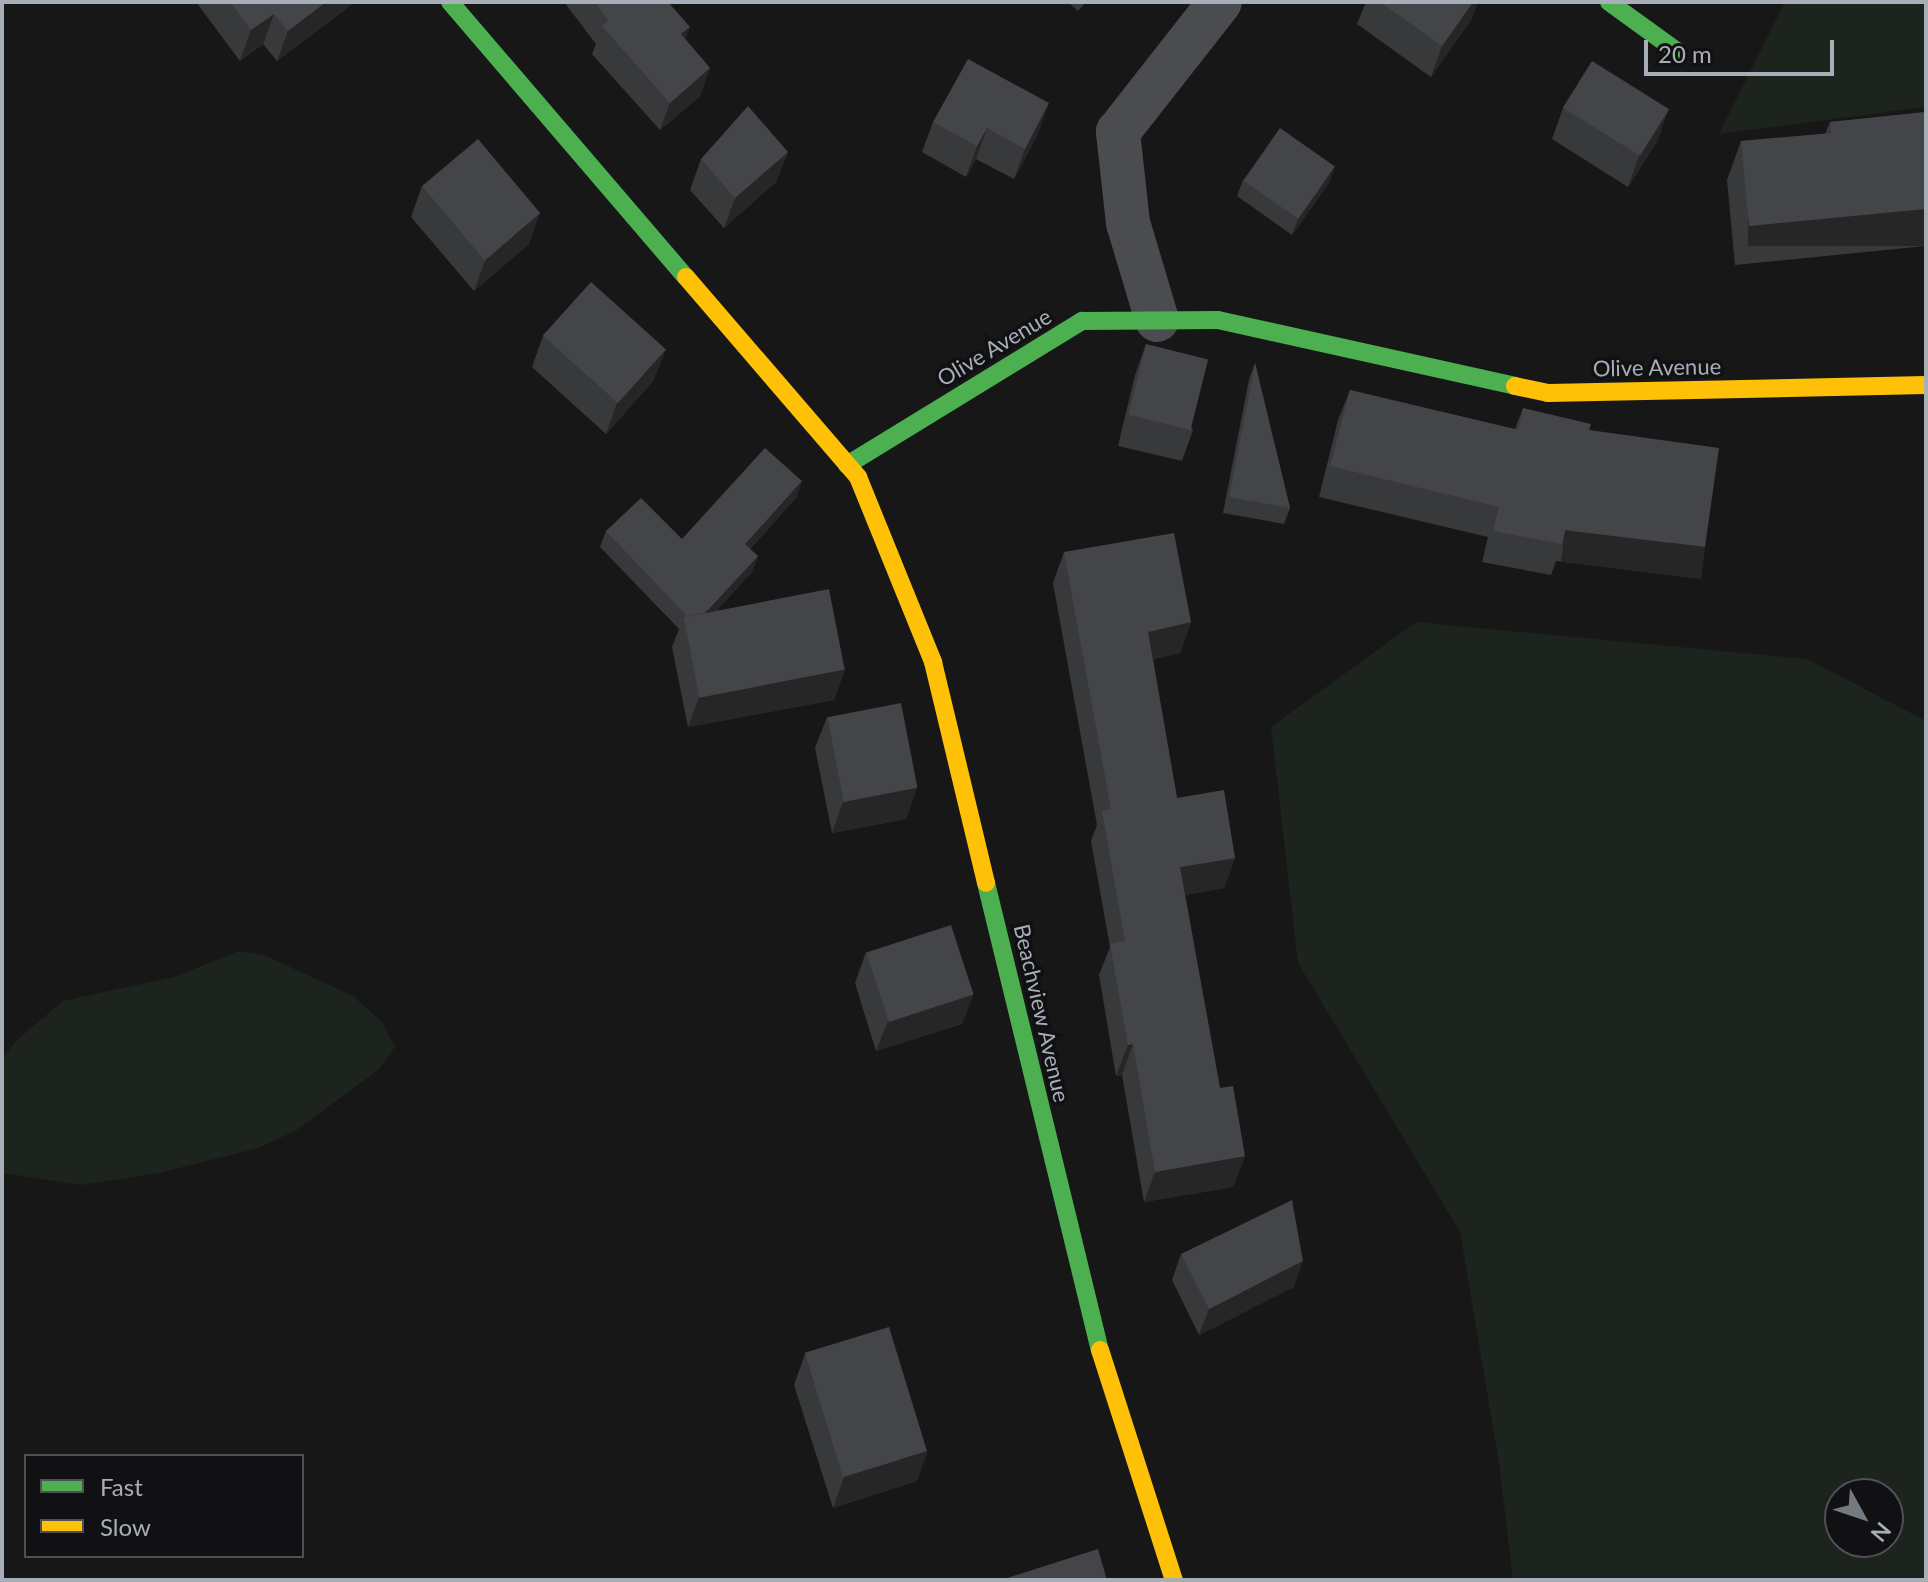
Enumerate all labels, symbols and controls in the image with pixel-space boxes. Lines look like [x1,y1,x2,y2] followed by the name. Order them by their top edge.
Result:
[1648,24,1838,74] scale bar
[1658,39,1712,68] text: 20 m
[932,302,1056,392] street label: Olive Avenue
[1592,353,1722,381] street label: Olive Avenue
[1009,921,1075,1105] street label: Beachview Avenue
[24,1454,304,1558] legend
[100,1472,143,1501] text: Fast
[1824,1478,1904,1558] north arrow
[100,1512,151,1541] text: Slow
[1865,1517,1897,1548] text: N

